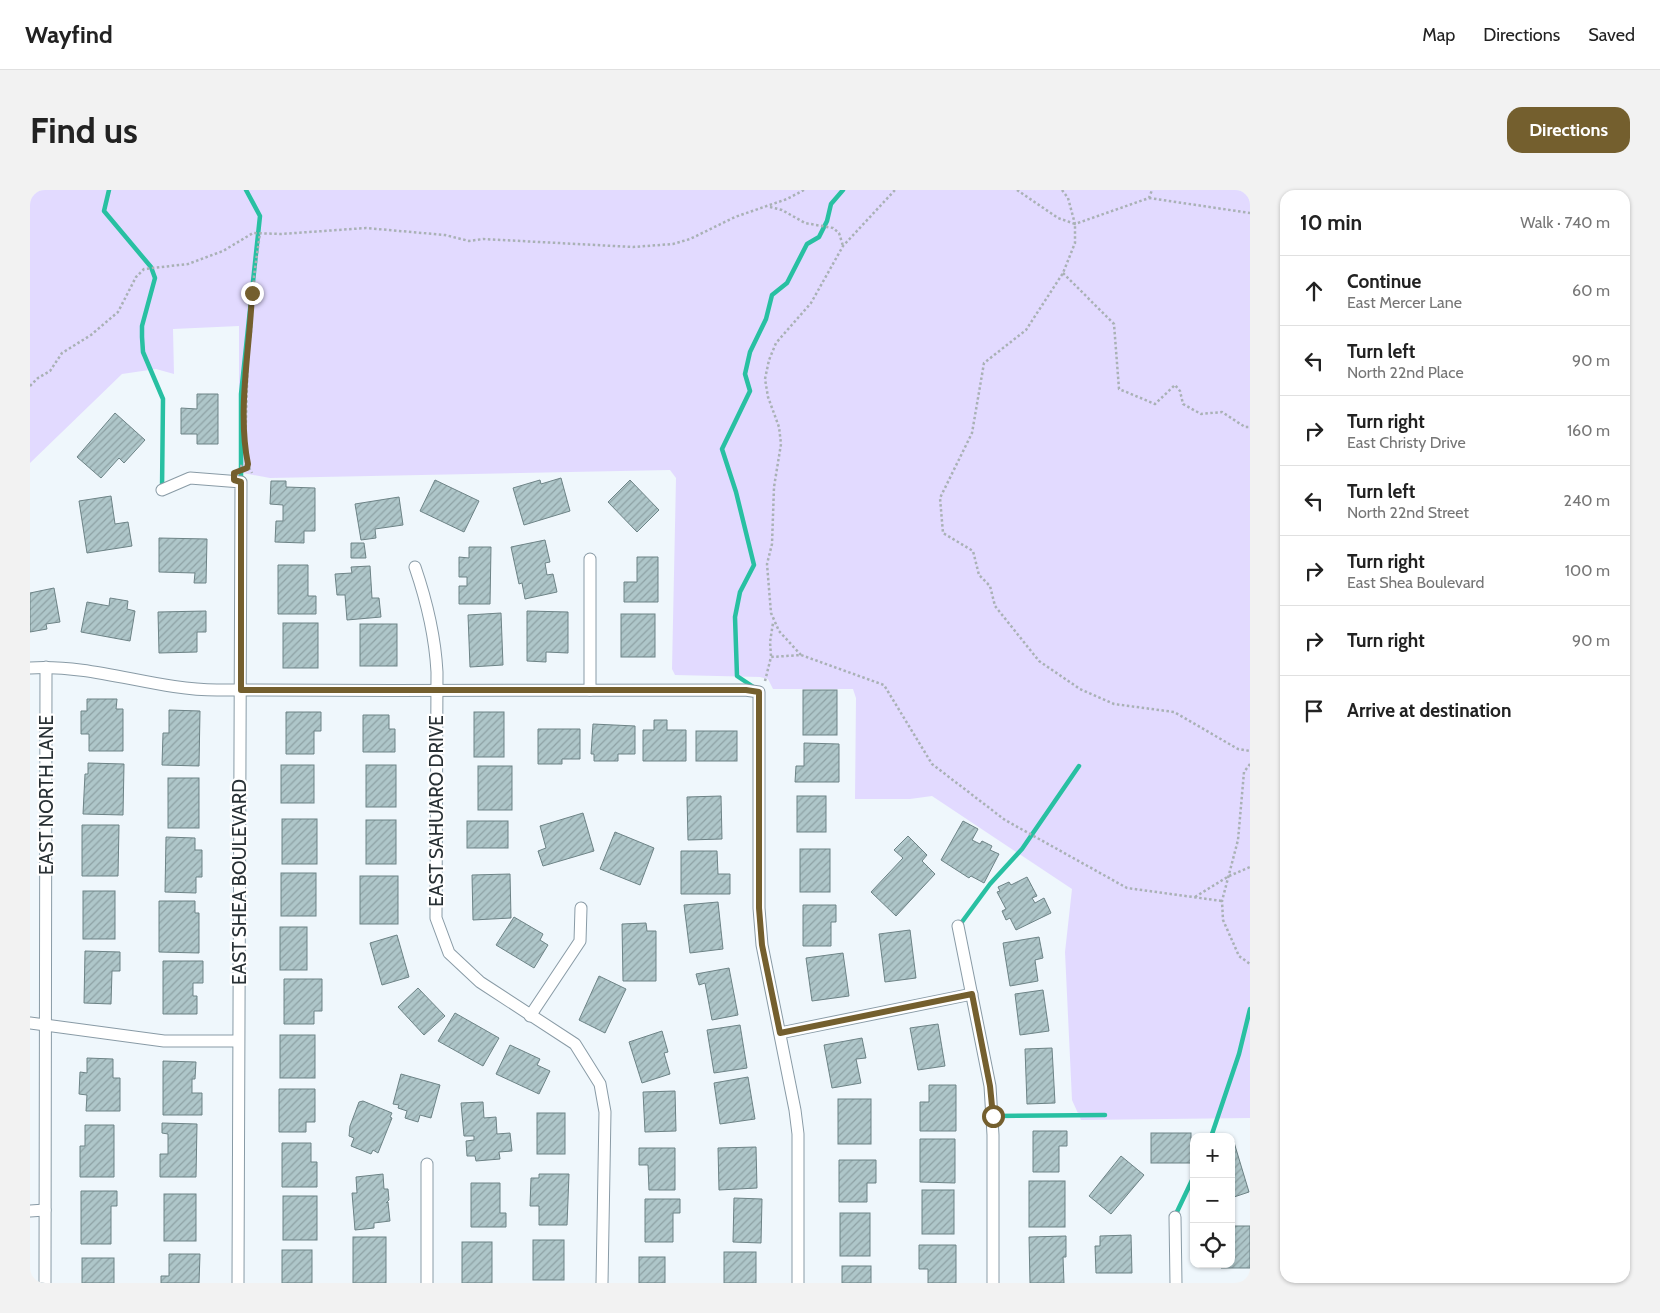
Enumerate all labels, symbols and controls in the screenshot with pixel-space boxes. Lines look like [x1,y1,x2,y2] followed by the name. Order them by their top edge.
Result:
[25,20,113,49] text: Wayfind
[1422,24,1455,46] text: Map
[1483,24,1560,46] text: Directions
[1588,24,1635,46] text: Saved
[1507,107,1630,153] button: Directions
[30,109,138,152] text: Find us
[1300,210,1362,235] text: 10 min
[1520,213,1610,232] text: Walk · 740 m
[1347,270,1421,293] text: Continue
[1300,277,1328,305] icon: ahead
[1572,281,1610,300] text: 60 m
[241,282,264,305] route end
[1347,293,1462,312] text: East Mercer Lane
[1347,340,1415,363] text: Turn left
[1300,347,1328,375] icon: left
[1572,351,1610,370] text: 90 m
[1347,363,1464,382] text: North 22nd Place
[1347,410,1425,433] text: Turn right
[1300,417,1328,445] icon: right
[1567,421,1610,440] text: 160 m
[1347,433,1466,452] text: East Christy Drive
[1347,480,1415,503] text: Turn left
[1300,487,1328,515] icon: left
[1564,491,1610,510] text: 240 m
[1347,503,1469,522] text: North 22nd Street
[1347,550,1425,573] text: Turn right
[1300,557,1328,585] icon: right
[1565,561,1610,580] text: 100 m
[1347,573,1484,592] text: East Shea Boulevard
[1300,627,1328,655] icon: right
[1347,629,1425,652] text: Turn right
[1572,631,1610,650] text: 90 m
[1300,697,1328,725] icon: arrive
[1347,699,1511,722] text: Arrive at destination
[35,715,58,875] street label: EAST NORTH LANE
[425,715,448,907] street label: EAST SAHUARO DRIVE
[228,779,251,985] street label: EAST SHEA BOULEVARD
[982,1105,1005,1128] route start
[1190,1133,1235,1268] map controls
[1190,1133,1235,1178] button: +
[1190,1178,1235,1223] button: −
[1190,1223,1235,1268] button: locate

